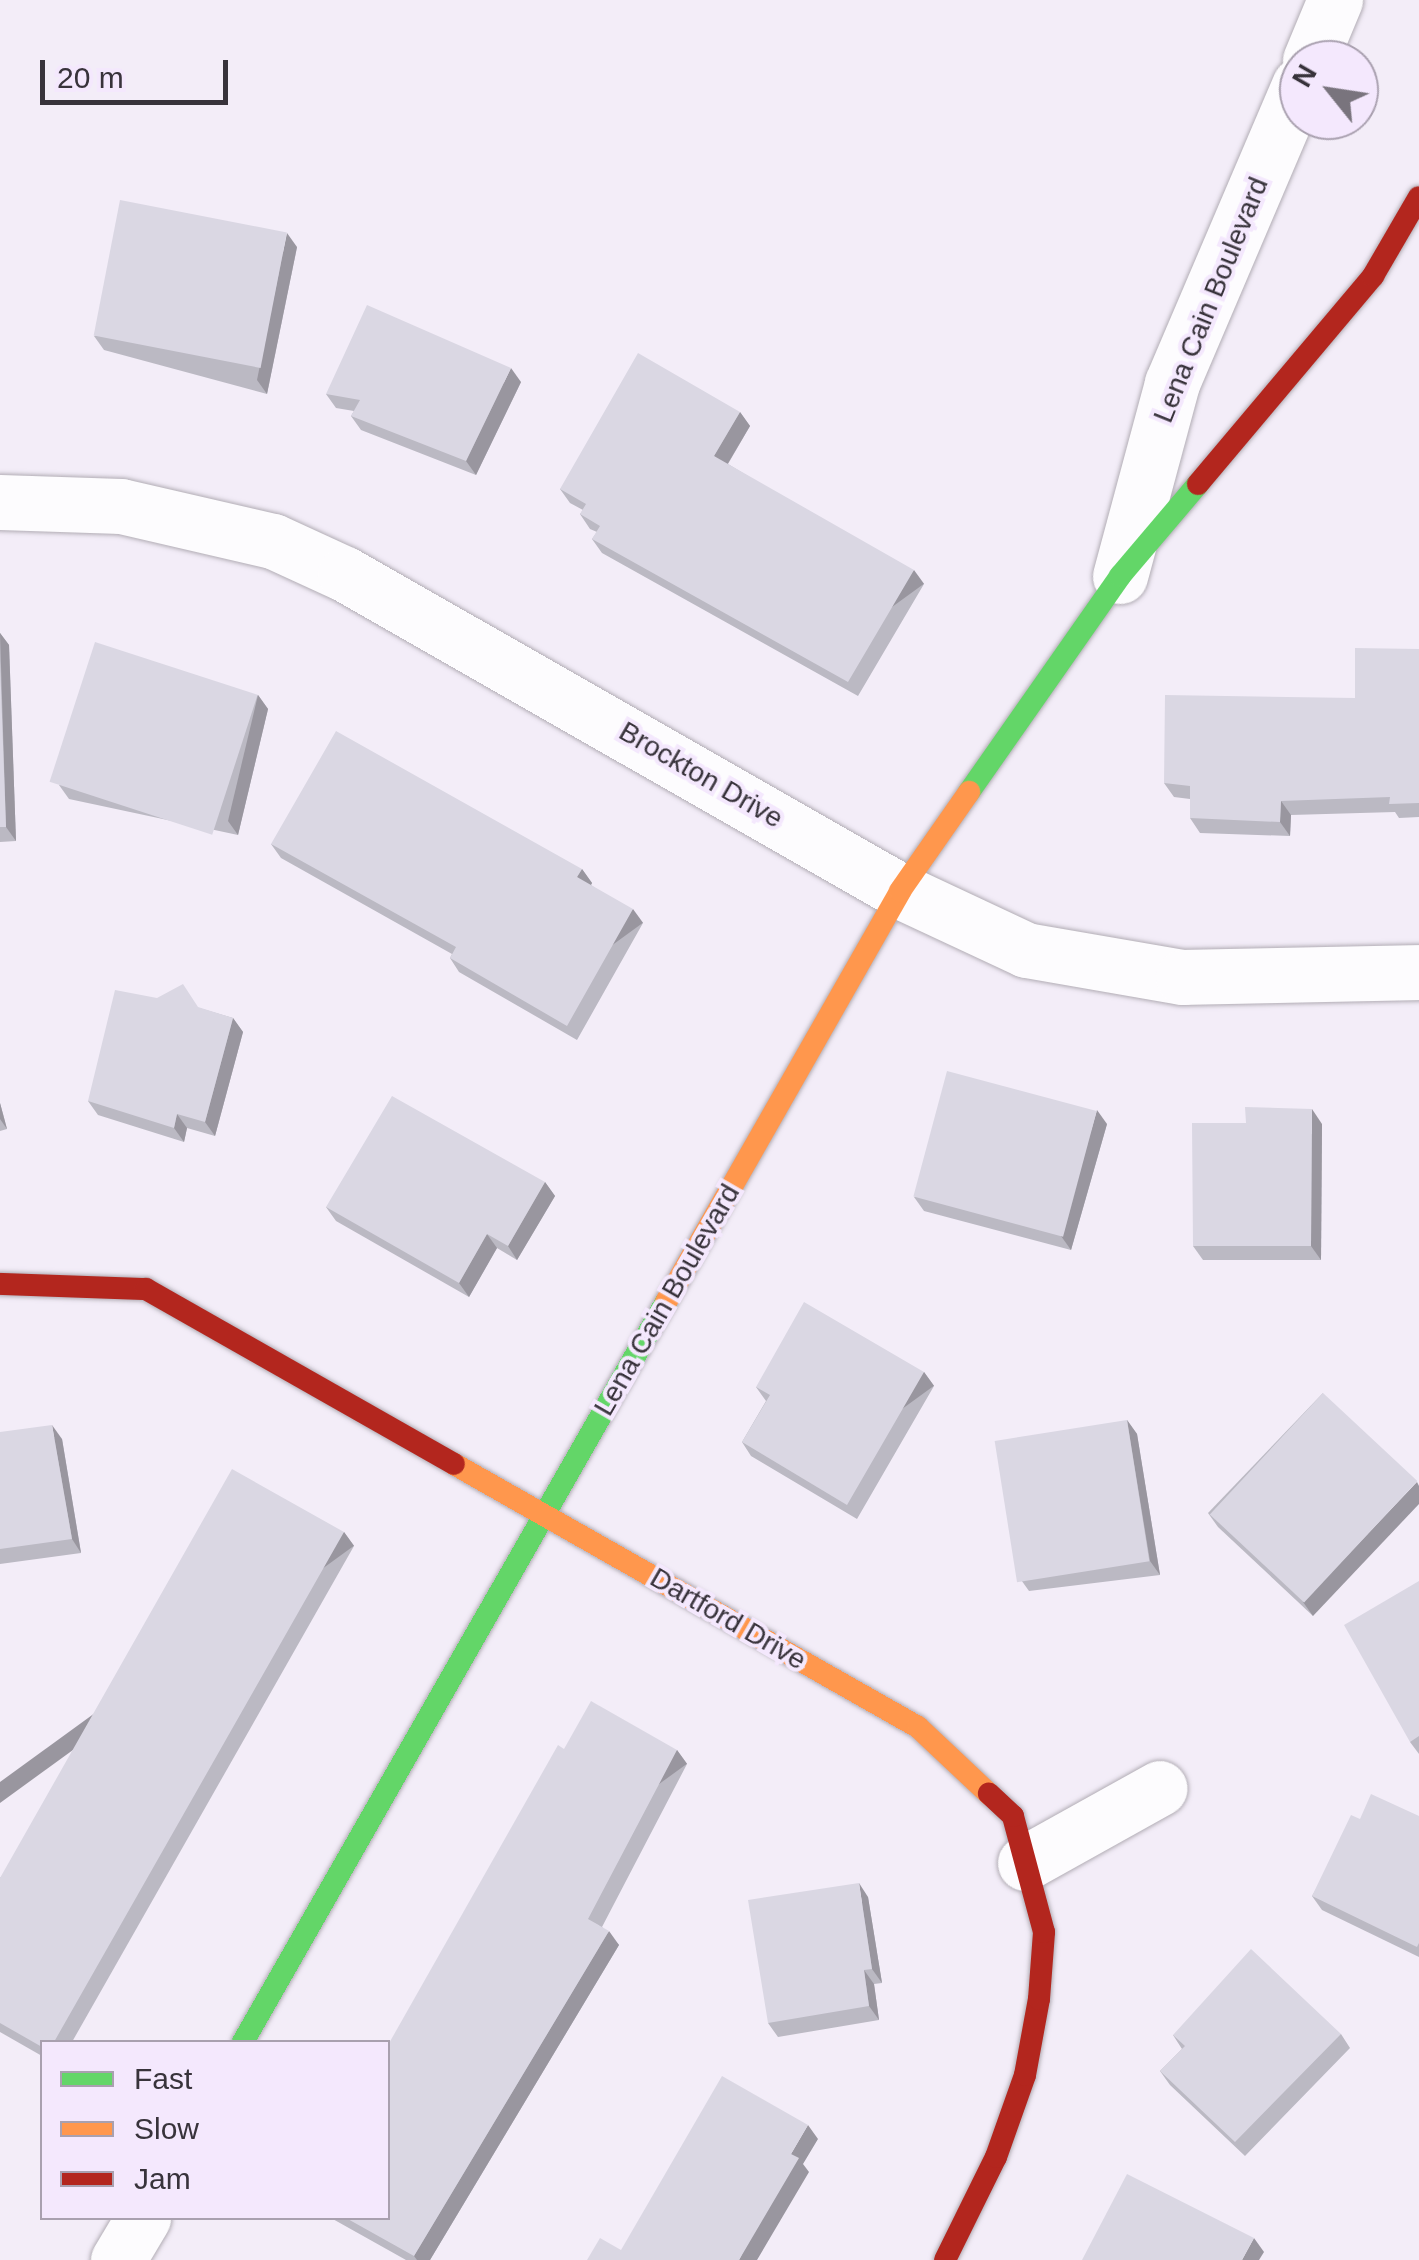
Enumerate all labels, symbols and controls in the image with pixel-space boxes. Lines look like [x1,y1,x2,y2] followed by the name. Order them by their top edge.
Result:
[45,40,232,102] scale bar
[1279,40,1379,140] north arrow
[1286,59,1323,92] text: N
[57,61,124,94] text: 20 m
[1146,172,1276,428] street label: Lena Cain Boulevard
[613,715,789,835] street label: Brockton Drive
[587,1178,747,1422] street label: Lena Cain Boulevard
[644,1561,812,1677] street label: Dartford Drive
[40,2040,390,2220] legend
[134,2062,192,2095] text: Fast
[134,2112,199,2145] text: Slow
[134,2162,191,2195] text: Jam

